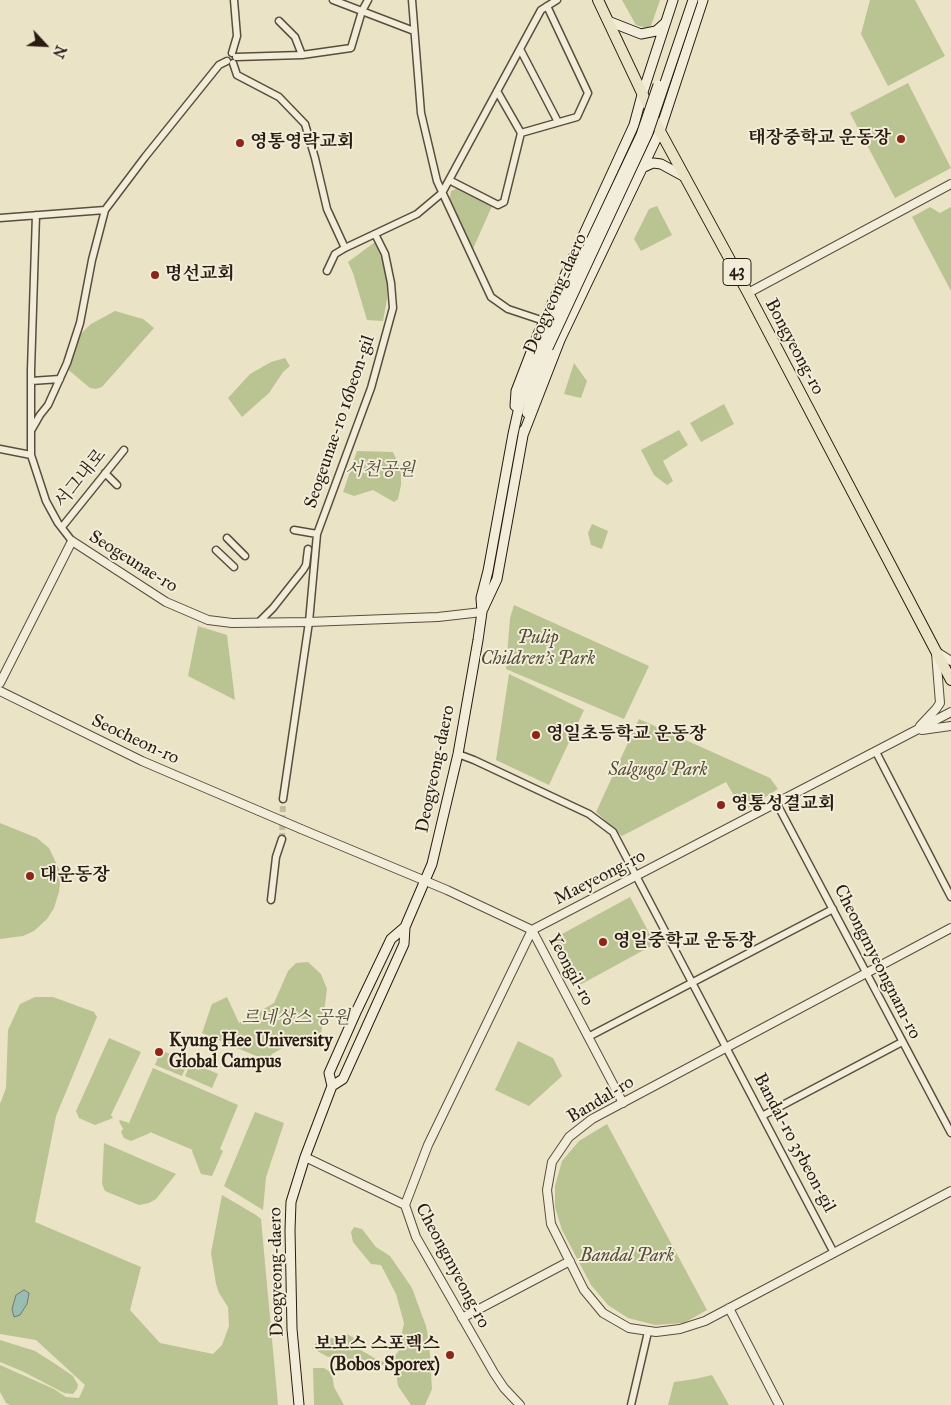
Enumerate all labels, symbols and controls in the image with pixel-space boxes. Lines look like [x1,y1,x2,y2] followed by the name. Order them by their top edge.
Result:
[20,20,70,70] north arrow
[49,43,69,61] text: N
[748,128,891,150] place label: 태장중학교 운동장
[250,132,354,154] place label: 영통영락교회
[895,133,907,145] marker: 태장중학교 운동장
[234,137,246,149] marker: 영통영락교회
[520,230,592,358] street label: Deogyeong-daero
[723,258,751,286] road number: 43
[165,264,235,286] place label: 명선교회
[149,269,161,281] marker: 명선교회
[760,295,828,399] street label: Bongyeong-ro
[300,333,380,511] street label: Seogeunae-ro 16beon-gil
[51,445,111,513] street label: 서그내로
[345,460,415,482] park label: 서천공원
[85,526,181,598] street label: Seogeunae-ro
[481,628,595,670] park label: Pulip Children's Park
[412,703,460,835] street label: Deogyeong-daero
[88,710,182,770] street label: Seocheon-ro
[546,724,706,746] place label: 영일초등학교 운동장
[530,729,542,741] marker: 영일초등학교 운동장
[608,760,708,782] park label: Salgugol Park
[731,794,835,816] place label: 영통성결교회
[715,799,727,811] marker: 영통성결교회
[551,846,649,910] street label: Maeyeong-ro
[40,865,110,887] place label: 대운동장
[24,870,36,882] marker: 대운동장
[829,881,925,1043] street label: Cheongmyeongnam-ro
[542,930,598,1010] street label: Yeongil-ro
[613,931,756,953] place label: 영일중학교 운동장
[597,936,609,948] marker: 영일중학교 운동장
[242,1008,350,1030] park label: 르네상스 공원
[169,1031,333,1074] place label: Kyung Hee University Global Campus
[153,1046,165,1058] marker: Kyung Hee University Global Campus
[748,1070,840,1216] street label: Bandal-ro 35beon-gil
[564,1072,638,1128] street label: Bandal-ro
[410,1200,494,1332] street label: Cheongmyeong-ro
[265,1207,289,1337] street label: Deogyeong-daero
[580,1246,674,1268] park label: Bandal Park
[314,1334,440,1376] place label: 보보스 스포렉스 (Bobos Sporex)
[444,1349,456,1361] marker: 보보스 스포렉스 (Bobos Sporex)

